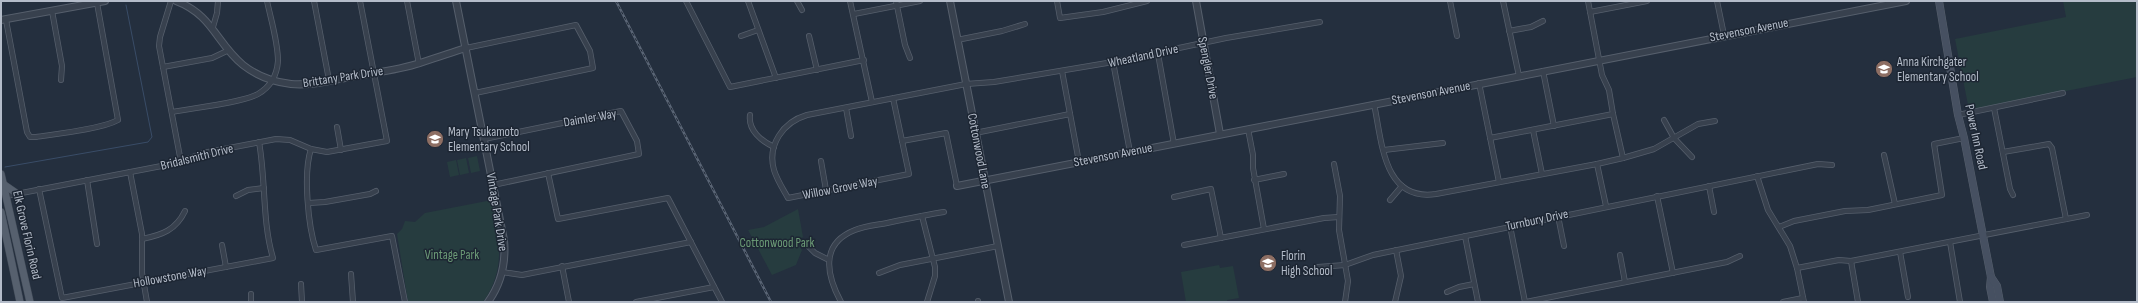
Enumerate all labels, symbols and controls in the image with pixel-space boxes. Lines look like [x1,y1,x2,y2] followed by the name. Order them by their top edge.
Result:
[1708,15,1790,45] street label: Stevenson Avenue
[1194,36,1222,100] street label: Spengler Drive
[1106,41,1180,71] street label: Wheatland Drive
[1896,54,1979,85] place label: Anna Kirchgater Elementary School
[1874,59,1894,79] school or university icon: Anna Kirchgater Elementary School
[302,63,384,91] street label: Brittany Park Drive
[1390,78,1472,108] street label: Stevenson Avenue
[1961,103,1991,171] street label: Power Inn Road
[562,105,618,131] street label: Daimler Way
[964,112,994,190] street label: Cottonwood Lane
[448,124,530,155] place label: Mary Tsukamoto Elementary School
[425,129,445,149] school or university icon: Mary Tsukamoto Elementary School
[159,140,235,174] street label: Bridalsmith Drive
[1072,140,1154,170] street label: Stevenson Avenue
[483,172,511,252] street label: Vintage Park Drive
[801,173,879,203] street label: Willow Grove Way
[9,189,45,281] street label: Elk Grove Florin Road
[1504,206,1570,234] street label: Turnbury Drive
[740,235,814,251] park label: Cottonwood Park
[425,247,479,263] park label: Vintage Park
[1281,248,1332,279] place label: Florin High School
[1258,253,1278,273] school or university icon: Florin High School
[132,263,208,291] street label: Hollowstone Way

